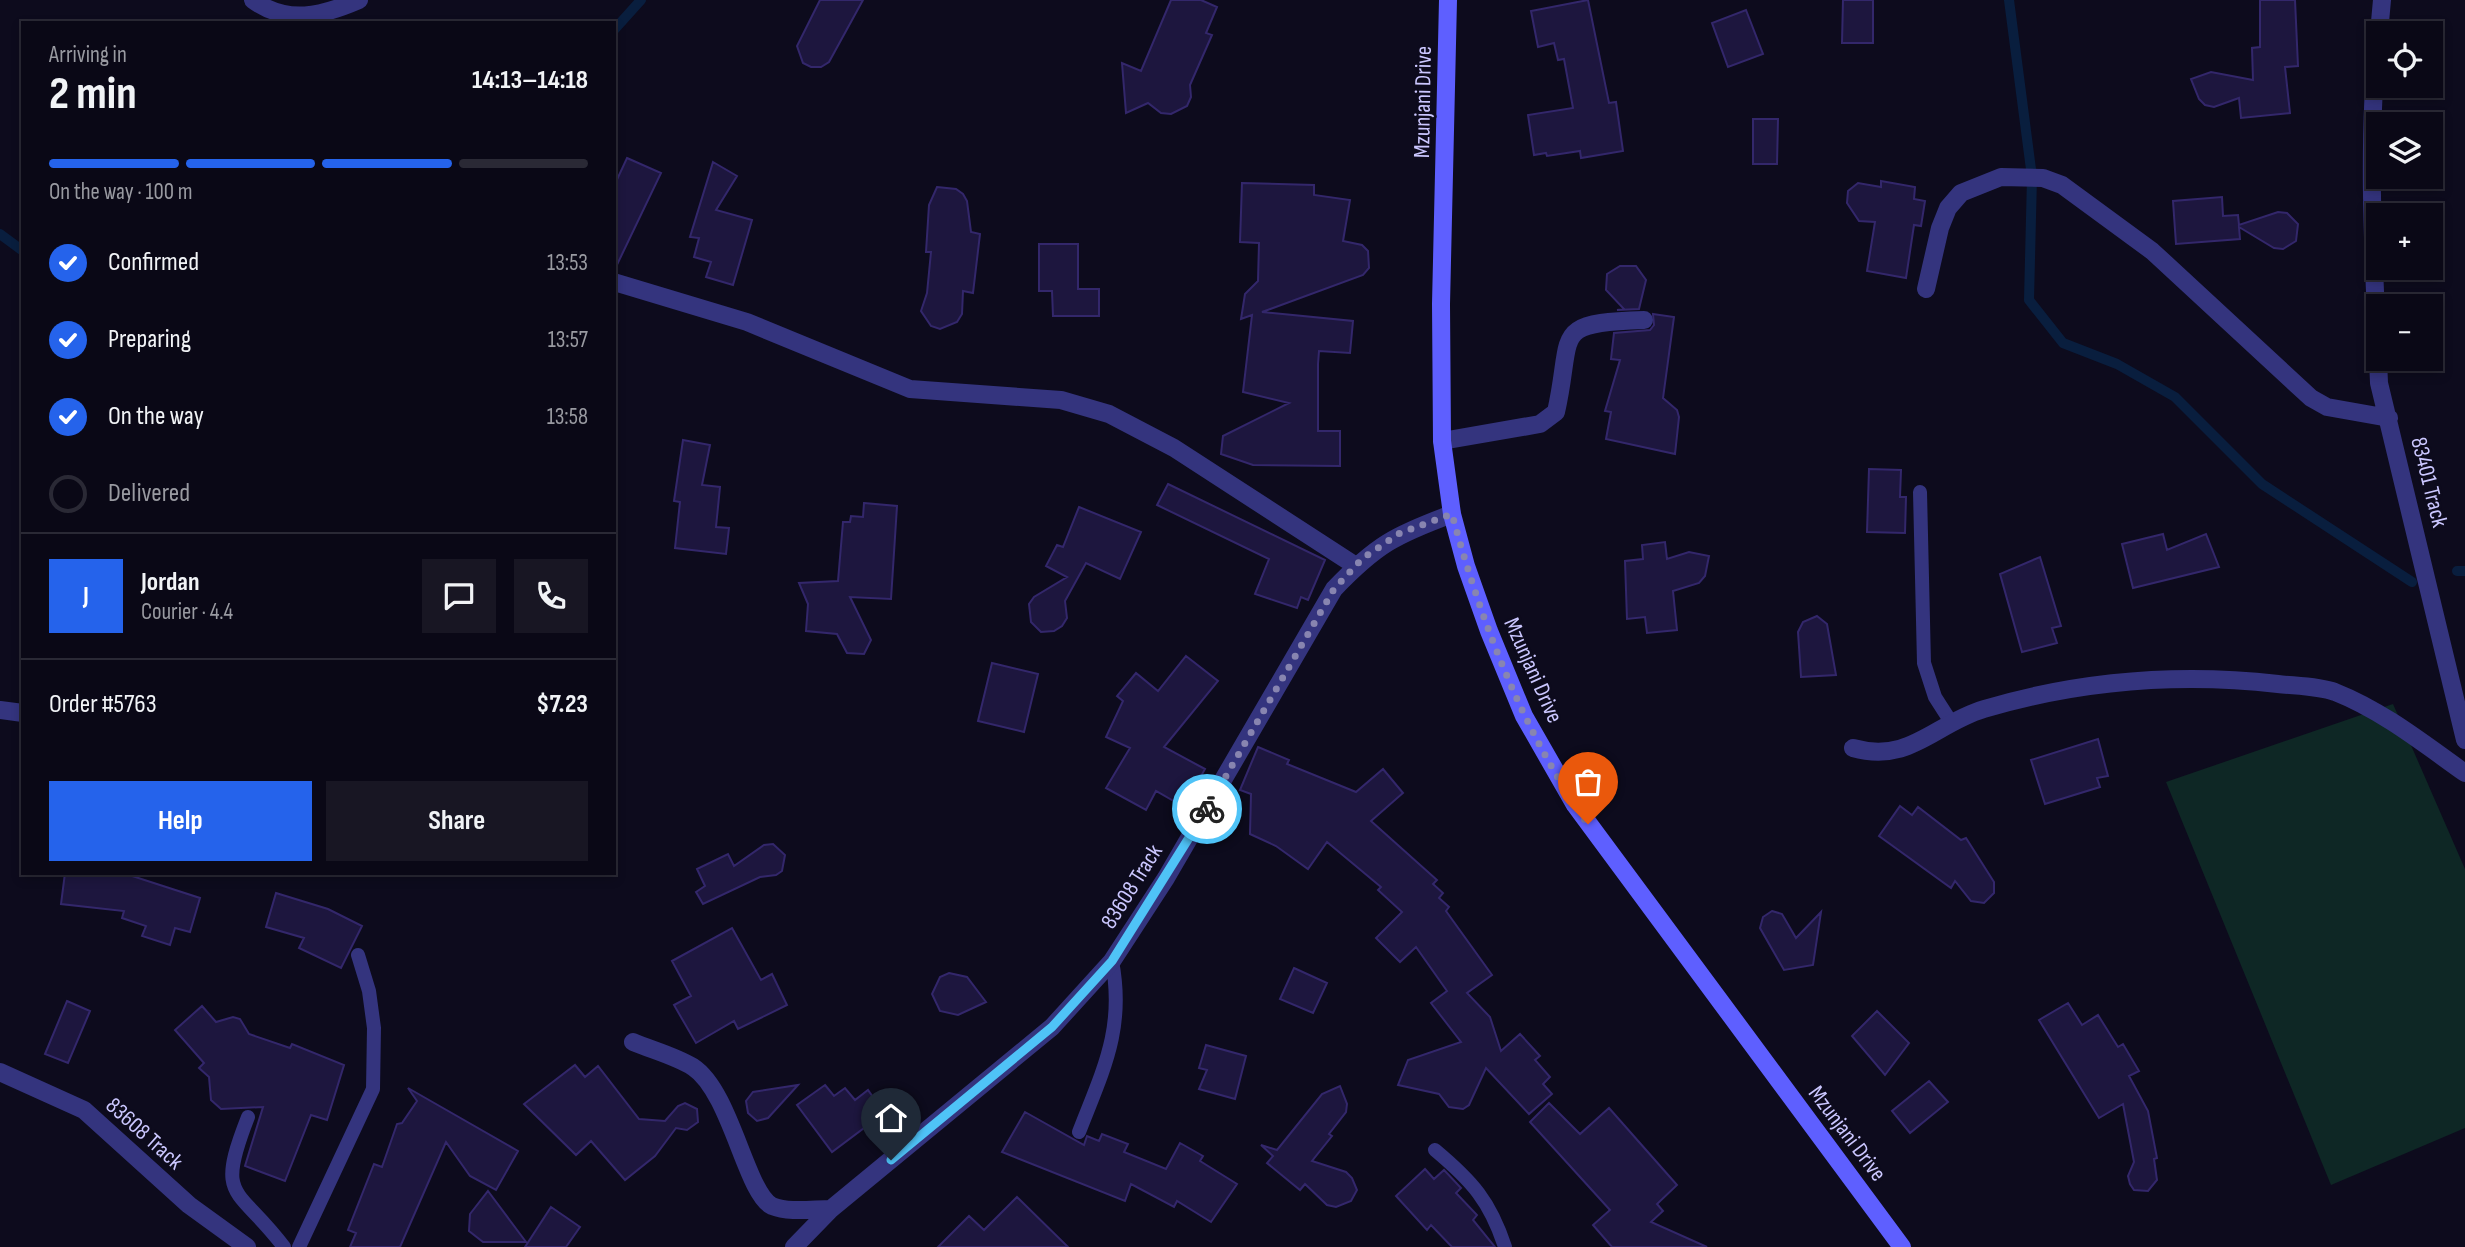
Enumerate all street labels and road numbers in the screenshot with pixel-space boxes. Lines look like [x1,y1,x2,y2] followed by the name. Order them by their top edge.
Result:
[1408,46,1438,158] street label: Mzunjani Drive
[2404,434,2454,530] street label: 83401 Track
[1497,613,1569,727] street label: Mzunjani Drive
[1095,839,1169,934] street label: 83608 Track
[1802,1080,1892,1187] street label: Mzunjani Drive
[100,1092,189,1176] street label: 83608 Track

